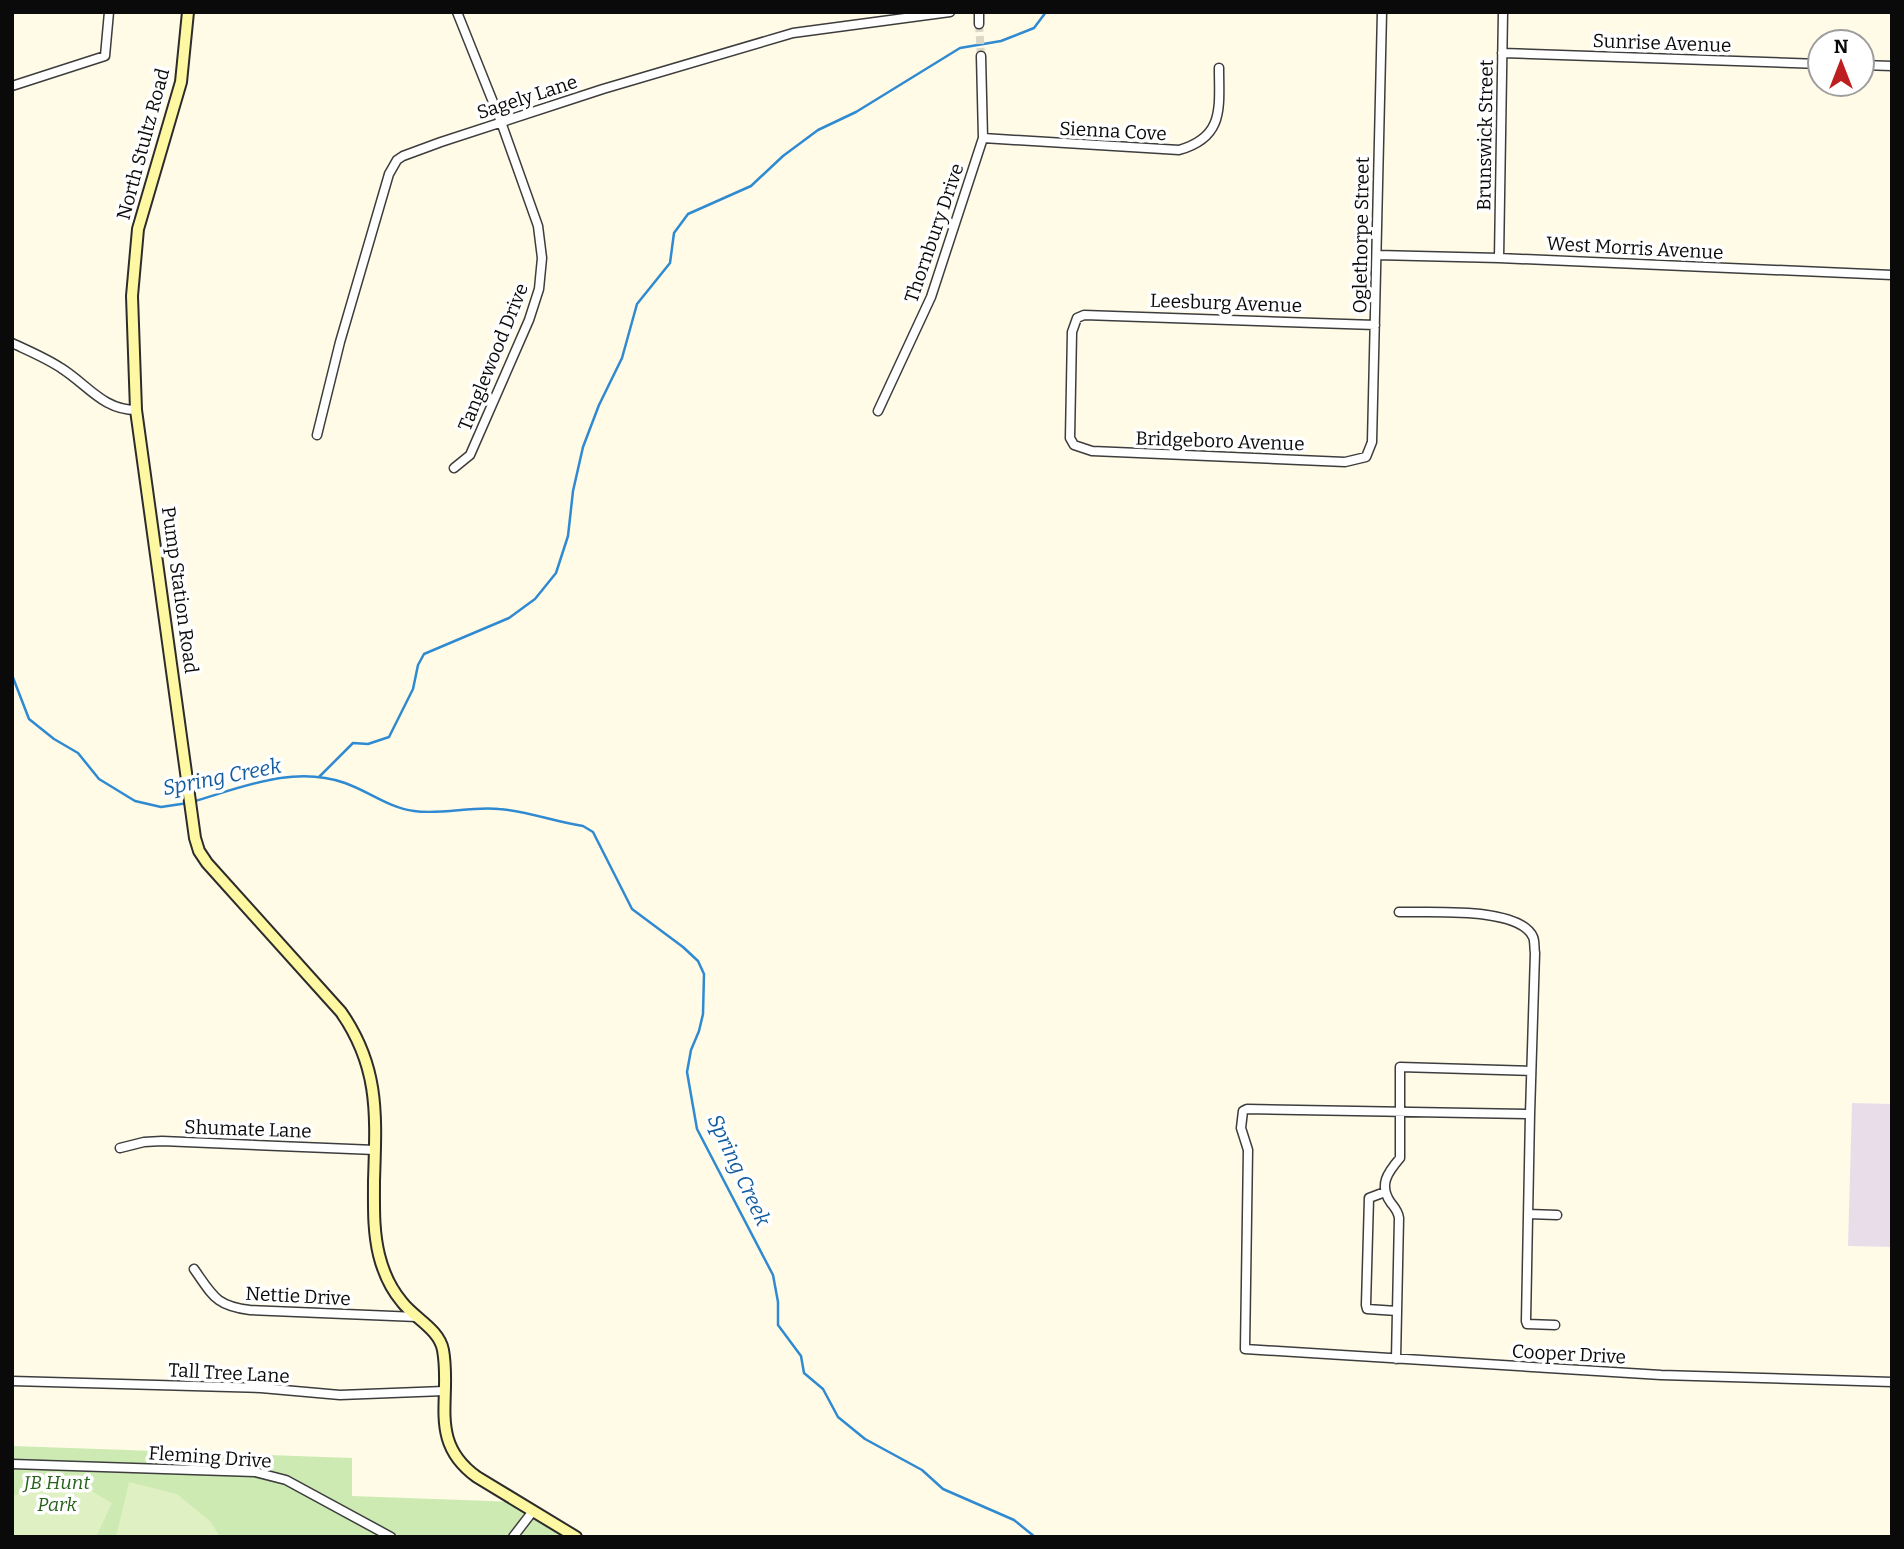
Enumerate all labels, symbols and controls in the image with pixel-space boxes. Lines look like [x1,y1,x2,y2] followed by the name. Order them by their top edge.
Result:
[1806,28,1876,98] north arrow
[1592,29,1732,57] street label: Sunrise Avenue
[1834,35,1849,58] text: N
[1472,59,1498,211] street label: Brunswick Street
[112,66,174,222] street label: North Stultz Road
[474,70,580,124] street label: Sagely Lane
[1059,117,1167,145] street label: Sienna Cove
[1348,156,1374,314] street label: Oglethorpe Street
[899,160,969,306] street label: Thornbury Drive
[1546,232,1724,264] street label: West Morris Avenue
[453,280,533,434] street label: Tanglewood Drive
[1150,289,1302,317] street label: Leesburg Avenue
[1135,427,1305,455] street label: Bridgeboro Avenue
[157,505,203,675] street label: Pump Station Road
[160,753,284,801] water label: Spring Creek
[702,1110,776,1231] water label: Spring Creek
[184,1115,312,1143] street label: Shumate Lane
[245,1282,351,1310] street label: Nettie Drive
[1511,1340,1627,1368] street label: Cooper Drive
[168,1358,290,1388] street label: Tall Tree Lane
[148,1441,272,1473] street label: Fleming Drive
[22,1471,90,1516] park label: JB Hunt Park

